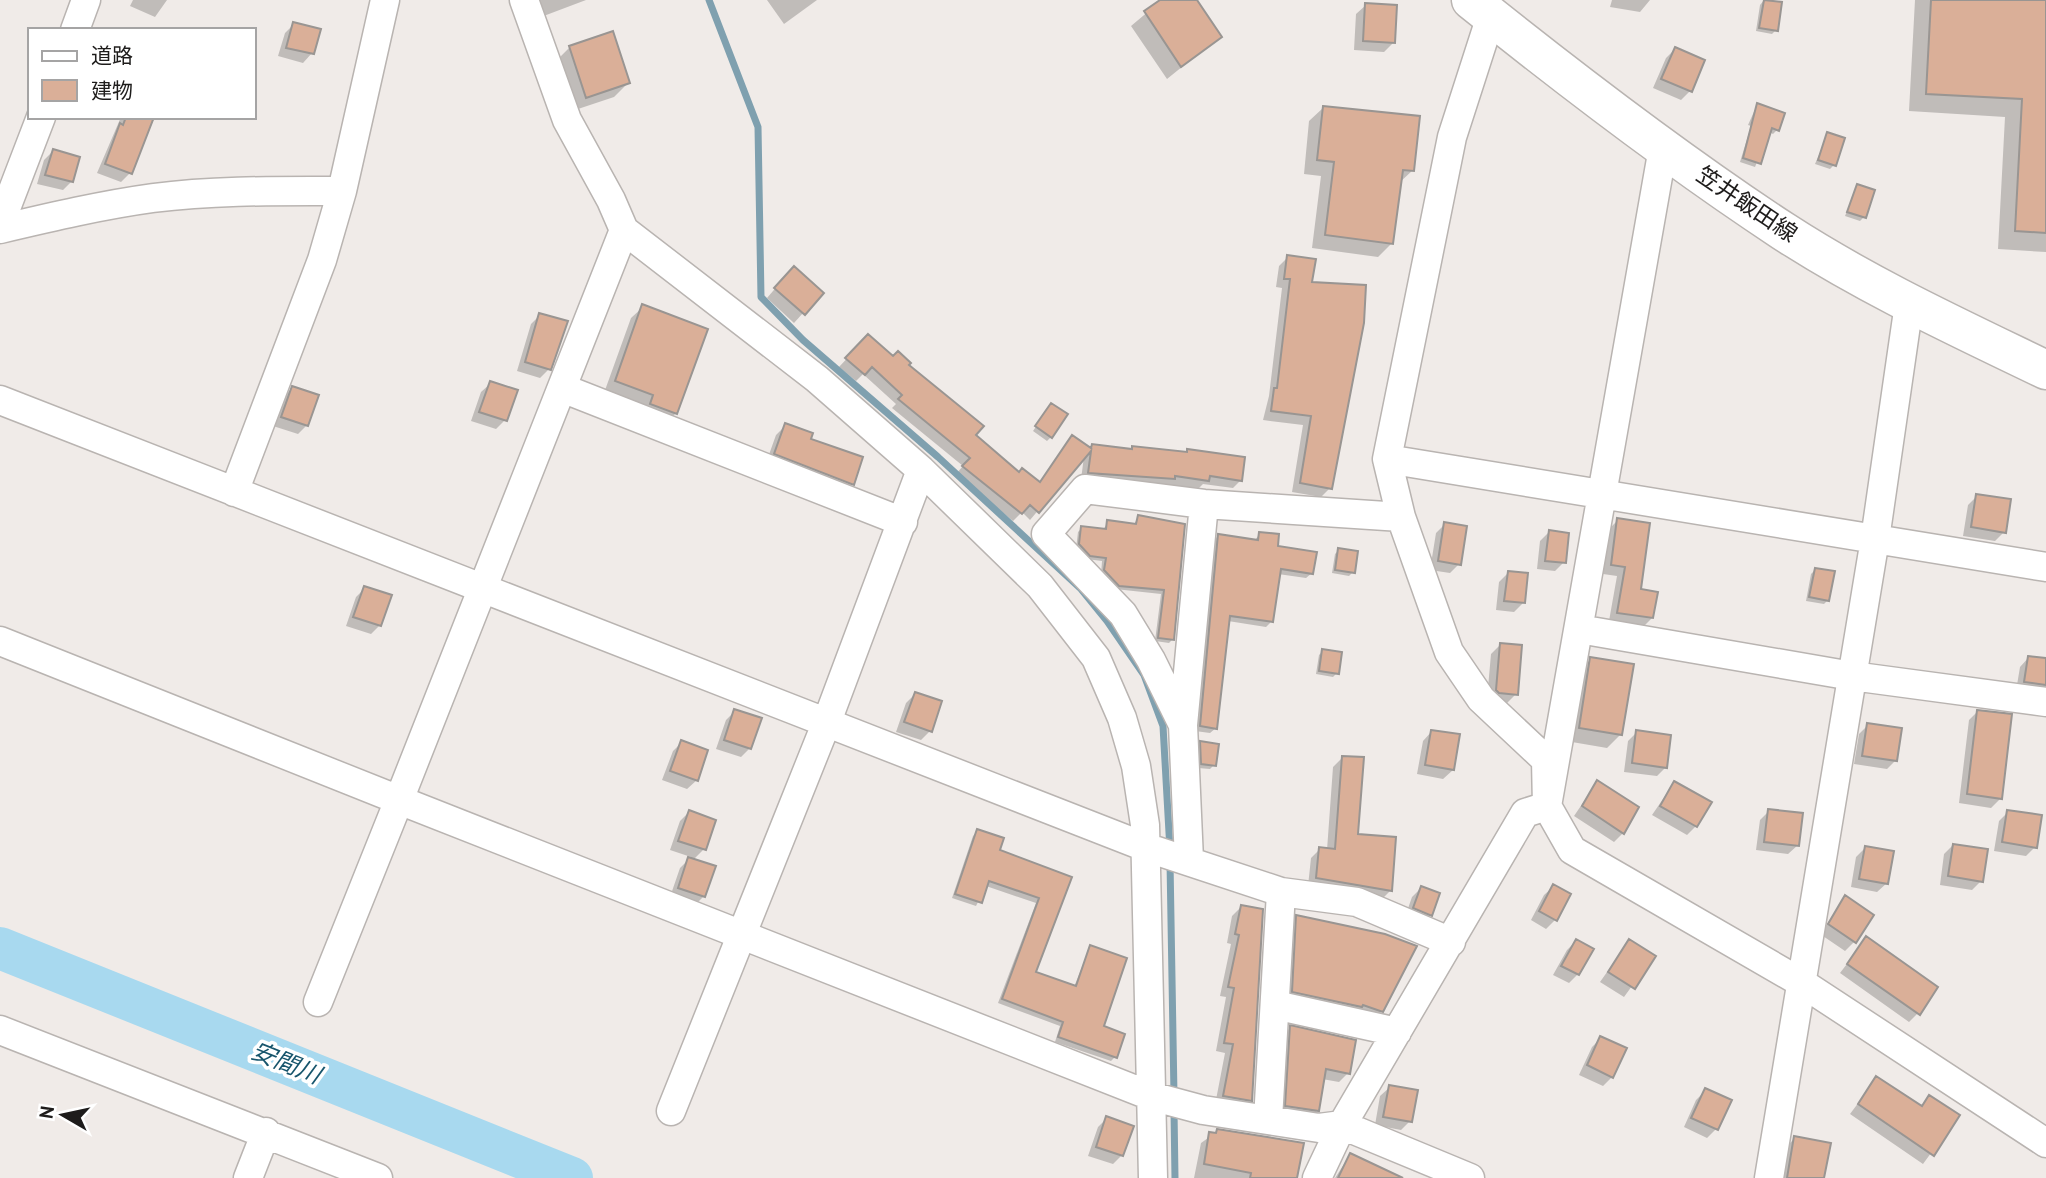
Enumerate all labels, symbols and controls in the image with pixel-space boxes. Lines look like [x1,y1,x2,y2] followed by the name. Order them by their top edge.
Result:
[28,28,256,119] legend
[91,42,133,69] text: 道路
[91,77,133,104] text: 建物
[1692,159,1803,248] street label: 笠井飯田線
[247,1035,328,1092] water label: 安間川
[28,1080,98,1150] north arrow
[33,1104,59,1120] text: N

